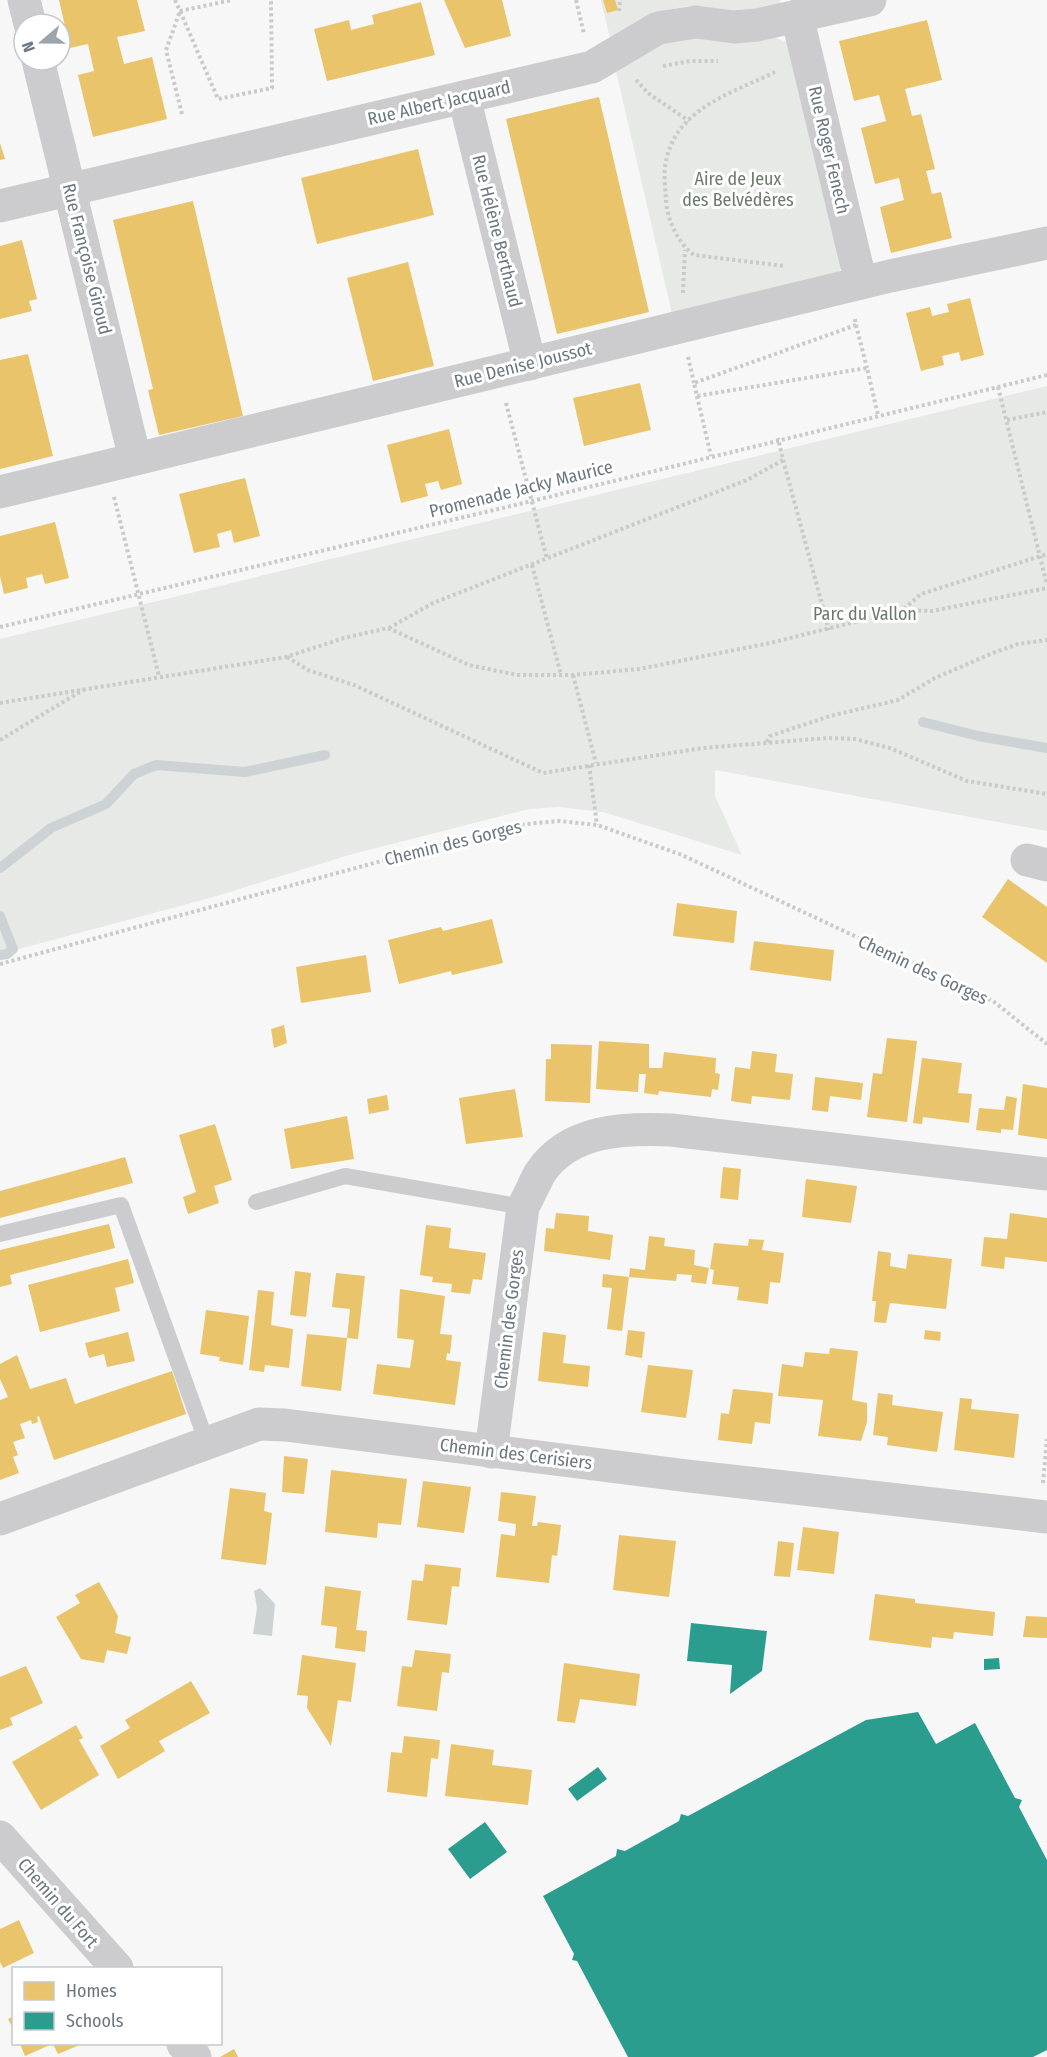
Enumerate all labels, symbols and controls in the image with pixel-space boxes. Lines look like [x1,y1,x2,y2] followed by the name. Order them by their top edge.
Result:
[12,12,72,72] north arrow
[18,39,39,55] text: N
[365,76,513,130] street label: Rue Albert Jacquard
[804,84,854,216] street label: Rue Roger Fenech
[467,152,527,310] street label: Rue Hélène Berthaud
[682,168,794,211] park label: Aire de Jeux des Belvédères
[58,181,116,337] street label: Rue Françoise Giroud
[452,337,594,393] street label: Rue Denise Joussot
[427,456,615,522] street label: Promenade Jacky Maurice
[813,603,917,625] park label: Parc du Vallon
[382,815,524,871] street label: Chemin des Gorges
[855,930,992,1010] street label: Chemin des Gorges
[490,1248,529,1390] street label: Chemin des Gorges
[439,1434,594,1474] street label: Chemin des Cerisiers
[13,1854,103,1952] street label: Chemin du Fort
[12,1967,222,2045] legend
[66,1980,117,2002] text: Homes
[66,2010,124,2032] text: Schools

